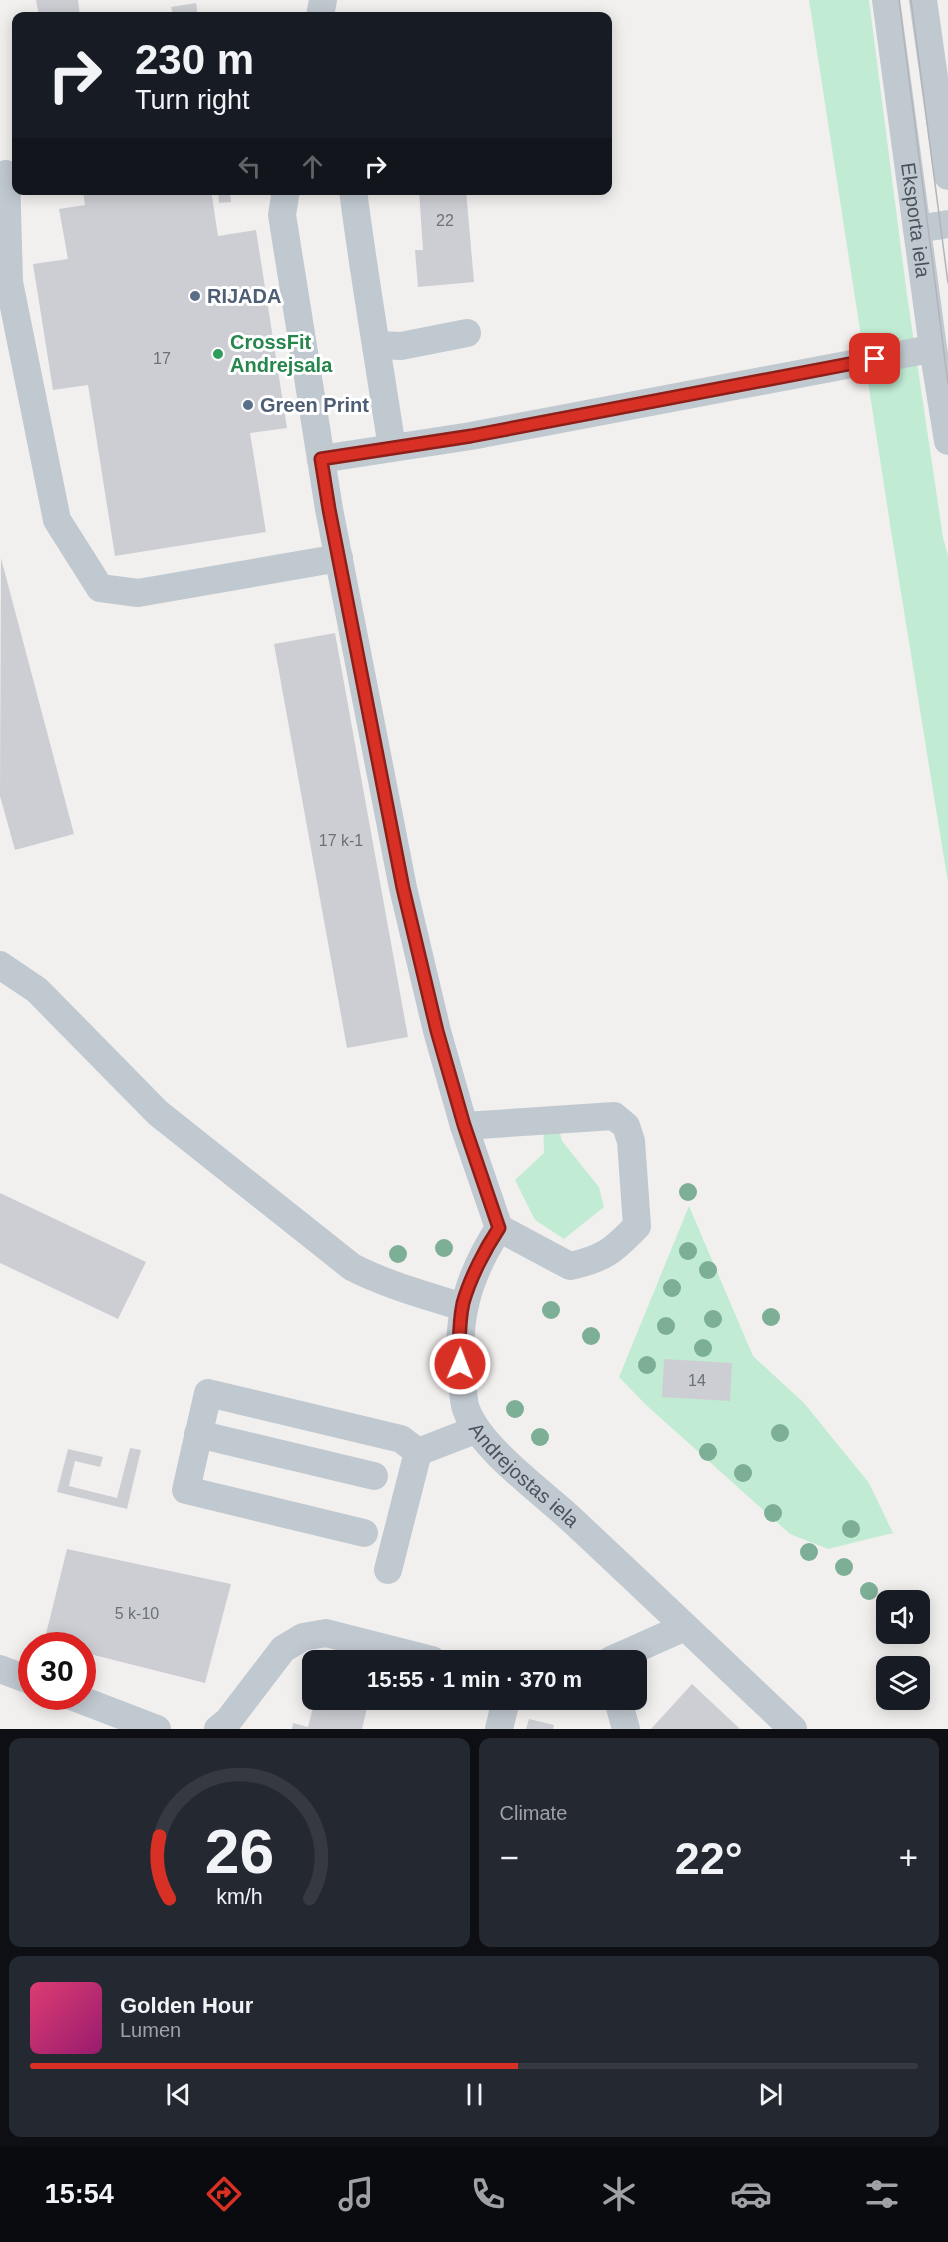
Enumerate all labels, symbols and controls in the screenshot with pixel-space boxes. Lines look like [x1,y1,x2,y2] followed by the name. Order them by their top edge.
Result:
[36,36,114,114] icon: right
[135,36,254,83] text: 230 m
[135,85,250,115] text: Turn right
[233,150,266,183] icon: left
[296,150,329,183] icon: ahead
[359,150,392,183] icon: right
[897,161,934,280] street label: Eksporta iela
[436,212,454,229] house number: 22
[207,285,281,307] place label: RIJADA
[188,289,202,303] marker: RIJADA
[230,331,333,376] place label: CrossFit Andrejsala
[849,333,900,384] pin
[858,342,891,375] icon: arrive
[211,347,225,361] marker: CrossFit Andrejsala
[153,350,171,367] house number: 17
[260,394,369,416] place label: Green Print
[241,398,255,412] marker: Green Print
[319,832,363,849] house number: 17 k-1
[428,1332,492,1396] position arrow
[688,1372,706,1389] house number: 14
[465,1418,584,1532] street label: Andrejostas iela
[876,1590,930,1710] map controls
[876,1590,930,1644] button: sound
[115,1605,159,1622] house number: 5 k-10
[18,1632,96,1710] speed limit sign: 30
[876,1656,930,1710] button: layers
[367,1667,582,1692] text: 15:55 · 1 min · 370 m
[500,1802,567,1824] text: Climate
[205,1817,274,1886] text: 26
[675,1833,743,1884] text: 22°
[500,1839,519,1876] text: −
[899,1839,918,1876] text: +
[216,1886,262,1910] text: km/h
[120,1993,253,2018] text: Golden Hour
[120,2019,181,2041] text: Lumen
[162,2078,195,2111] icon: previous
[458,2078,491,2111] icon: pause
[754,2078,787,2111] icon: next
[203,2173,245,2215] icon: directions
[335,2173,377,2215] icon: music
[467,2173,509,2215] icon: phone
[598,2173,640,2215] icon: climate
[730,2173,772,2215] icon: car
[861,2173,903,2215] icon: filters
[45,2179,114,2209] text: 15:54

